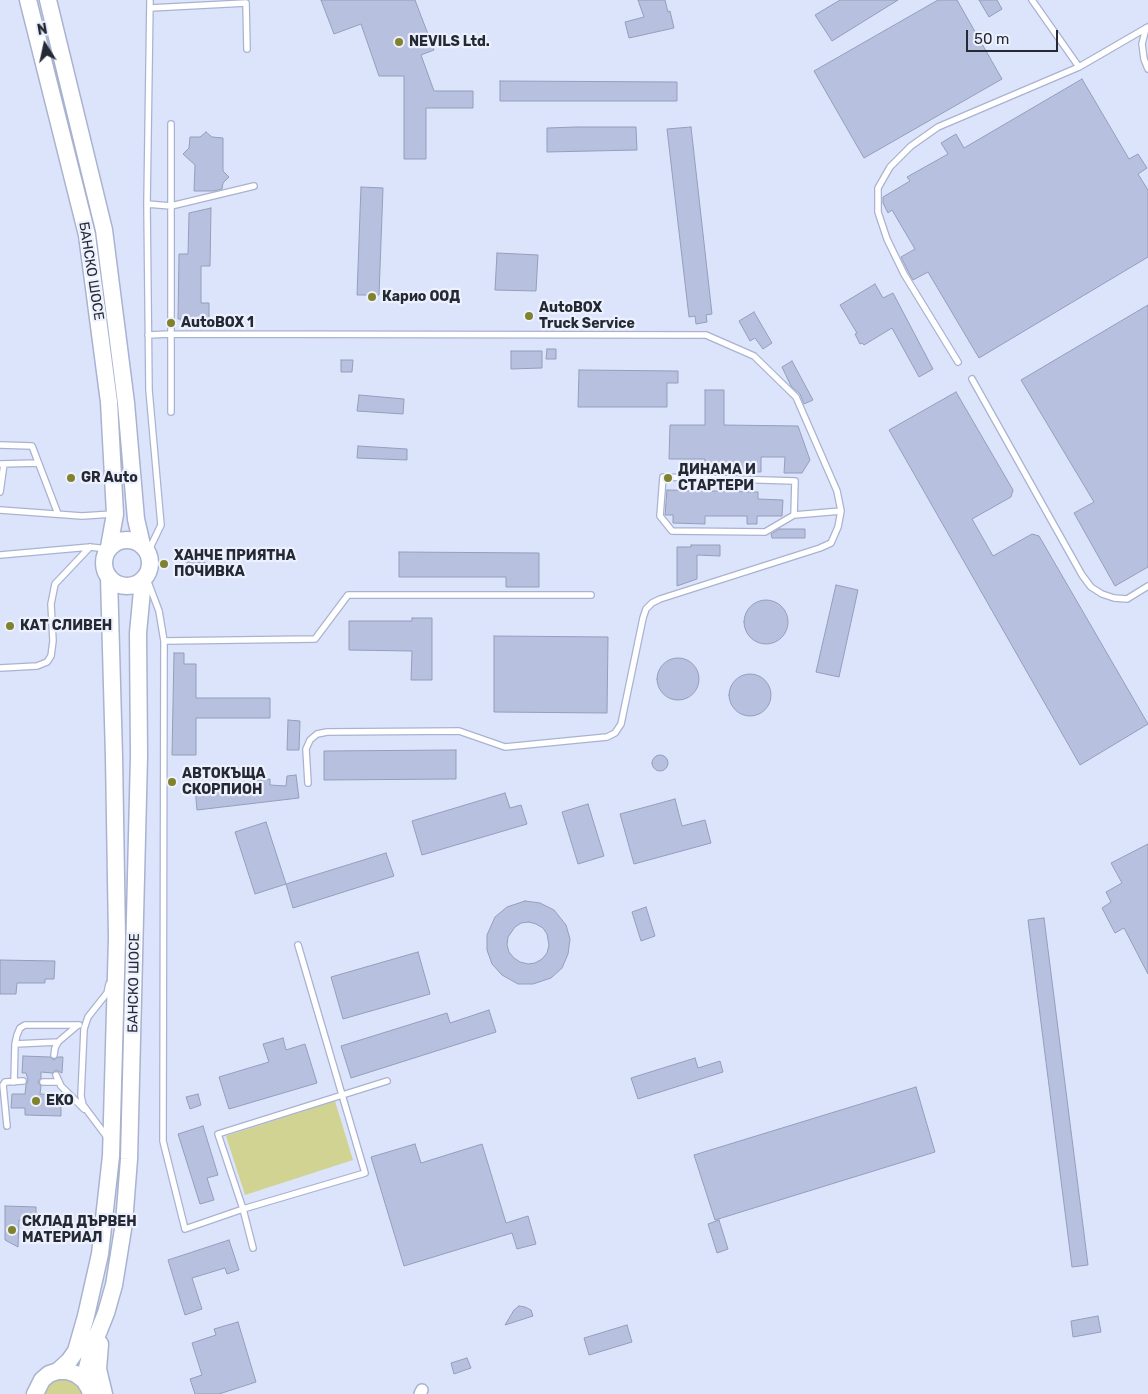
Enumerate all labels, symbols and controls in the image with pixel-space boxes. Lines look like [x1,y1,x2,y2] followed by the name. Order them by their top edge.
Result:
[20,20,70,70] north arrow
[36,20,49,39] text: N
[968,20,1060,52] scale bar
[974,30,1009,48] text: 50 m
[409,34,490,50] place label: NEVILS Ltd.
[393,36,405,48] marker: NEVILS Ltd.
[75,220,107,322] street label: БАНСКО ШОСЕ
[382,289,460,305] place label: Карио ООД
[366,291,378,303] marker: Карио ООД
[539,300,635,332] place label: AutoBOX Truck Service
[523,310,535,322] marker: AutoBOX Truck Service
[181,315,254,331] place label: AutoBOX 1
[165,317,177,329] marker: AutoBOX 1
[678,462,756,494] place label: ДИНАМА И СТАРТЕРИ
[81,470,138,486] place label: GR Auto
[65,472,77,484] marker: GR Auto
[662,472,674,484] marker: ДИНАМА И СТАРТЕРИ
[174,548,296,580] place label: ХАНЧЕ ПРИЯТНА ПОЧИВКА
[158,558,170,570] marker: ХАНЧЕ ПРИЯТНА ПОЧИВКА
[20,618,112,634] place label: КАТ СЛИВЕН
[4,620,16,632] marker: КАТ СЛИВЕН
[182,766,266,799] place label: АВТОКЪЩА СКОРПИОН
[166,776,178,788] marker: АВТОКЪЩА СКОРПИОН
[125,933,143,1033] street label: БАНСКО ШОСЕ
[46,1093,74,1109] place label: EKO
[30,1095,42,1107] marker: EKO
[22,1214,137,1246] place label: СКЛАД ДЪРВЕН МАТЕРИАЛ
[6,1224,18,1236] marker: СКЛАД ДЪРВЕН МАТЕРИАЛ

